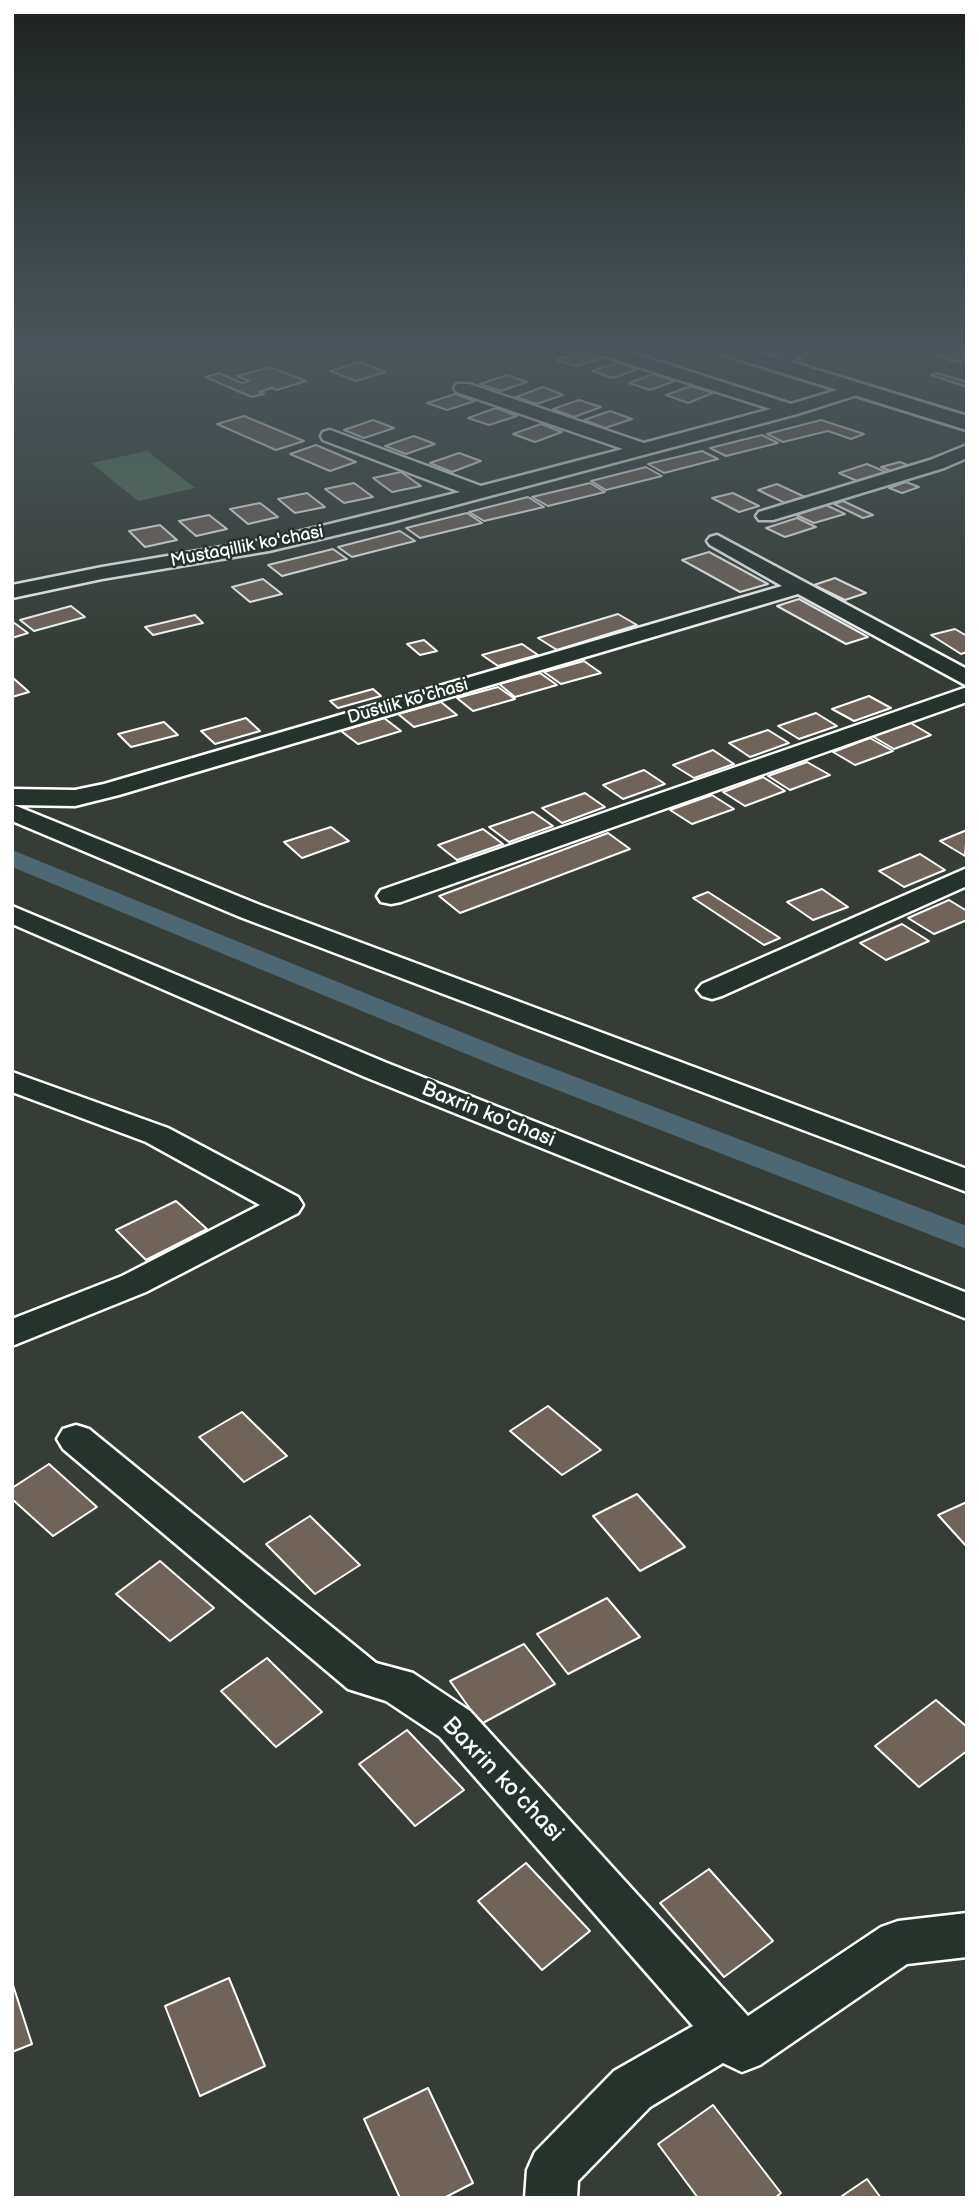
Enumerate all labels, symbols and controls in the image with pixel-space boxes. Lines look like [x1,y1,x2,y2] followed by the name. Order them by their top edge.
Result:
[169,522,325,572] street label: Mustaqillik ko'chasi
[345,674,471,730] street label: Dustlik ko'chasi
[417,1077,559,1153] street label: Baxrin ko'chasi
[435,1712,569,1848] street label: Baxrin ko'chasi

